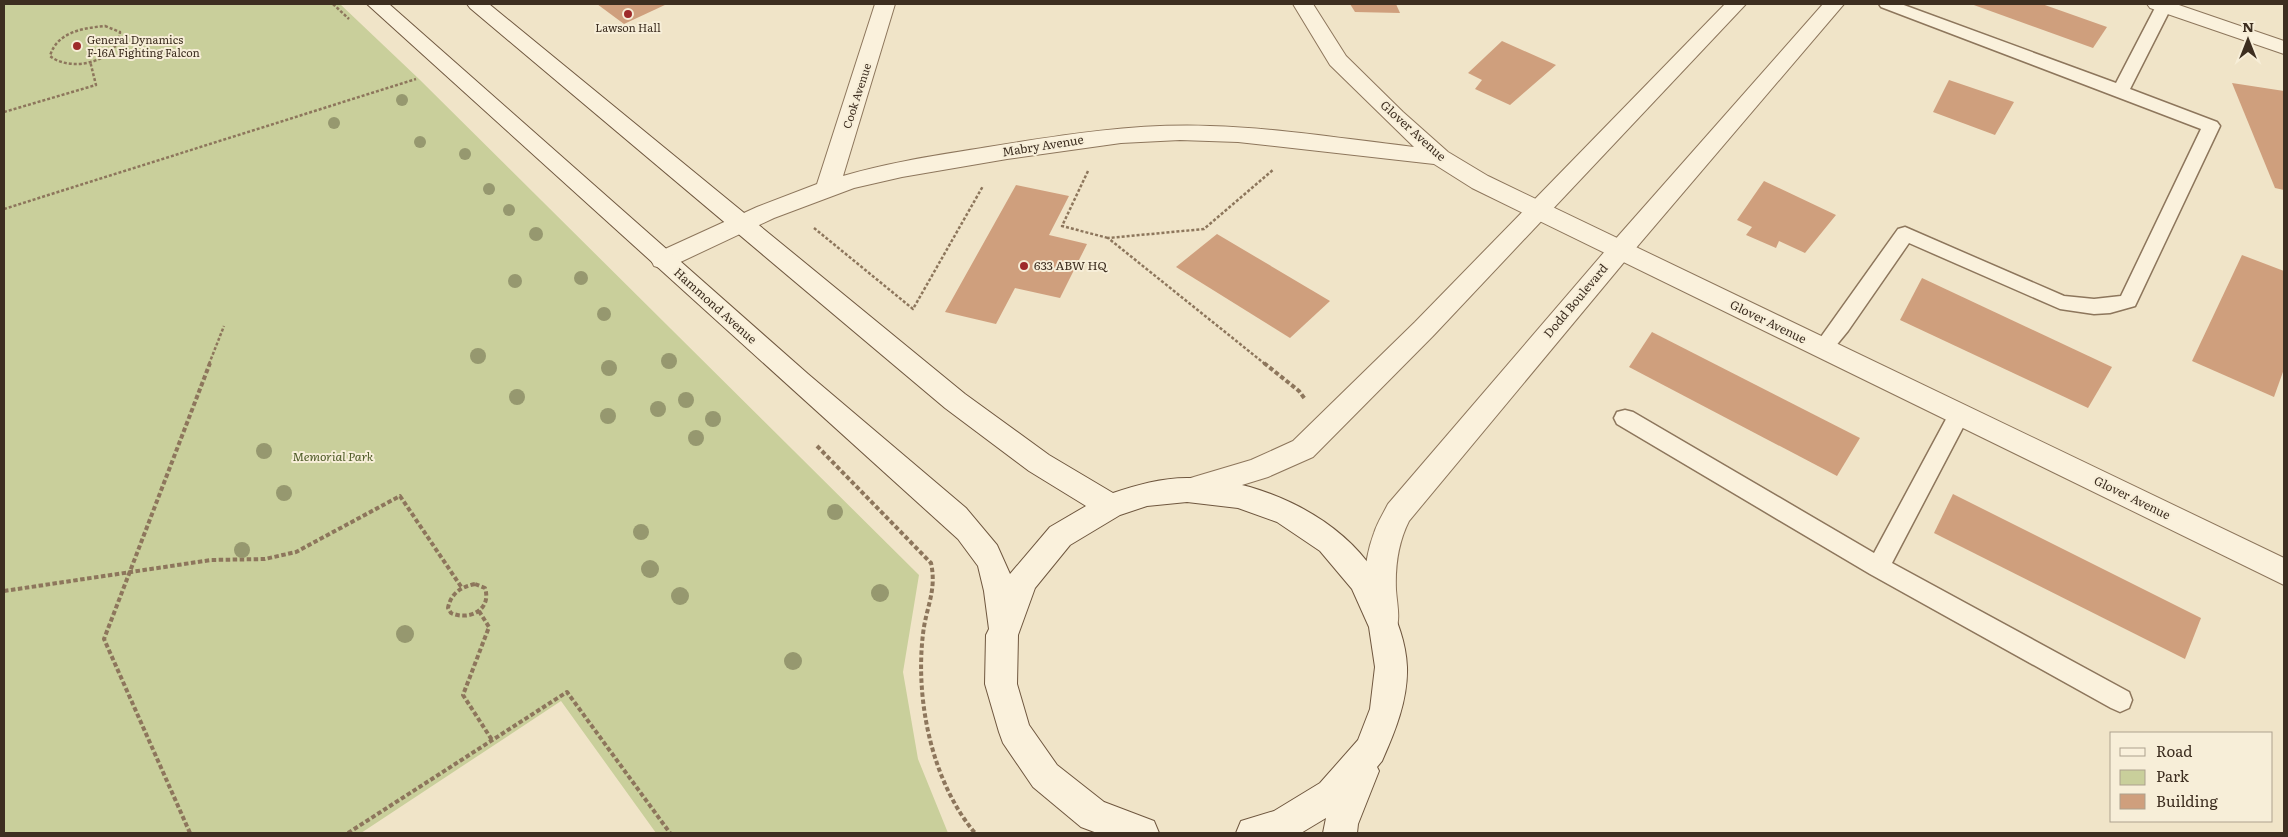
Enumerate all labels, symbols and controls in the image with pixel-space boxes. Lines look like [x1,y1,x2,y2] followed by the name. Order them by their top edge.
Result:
[622,8,634,20] marker: Lawson Hall
[2223,15,2273,65] north arrow
[2242,16,2254,36] text: N
[595,19,661,35] place label: Lawson Hall
[87,31,200,60] place label: General Dynamics F-16A Fighting Falcon
[71,40,83,52] marker: General Dynamics F-16A Fighting Falcon
[838,61,874,130] street label: Cook Avenue
[1377,96,1450,165] street label: Glover Avenue
[1001,130,1085,160] street label: Mabry Avenue
[1034,256,1109,274] place label: 633 ABW HQ
[1539,259,1612,341] street label: Dodd Boulevard
[1018,260,1030,272] marker: 633 ABW HQ
[670,263,761,347] street label: Hammond Avenue
[1727,295,1810,347] street label: Glover Avenue
[293,447,374,465] park label: Memorial Park
[2091,471,2174,523] street label: Glover Avenue
[2110,732,2273,822] legend
[2156,739,2192,762] text: Road
[2156,764,2190,787] text: Park
[2156,789,2218,812] text: Building

